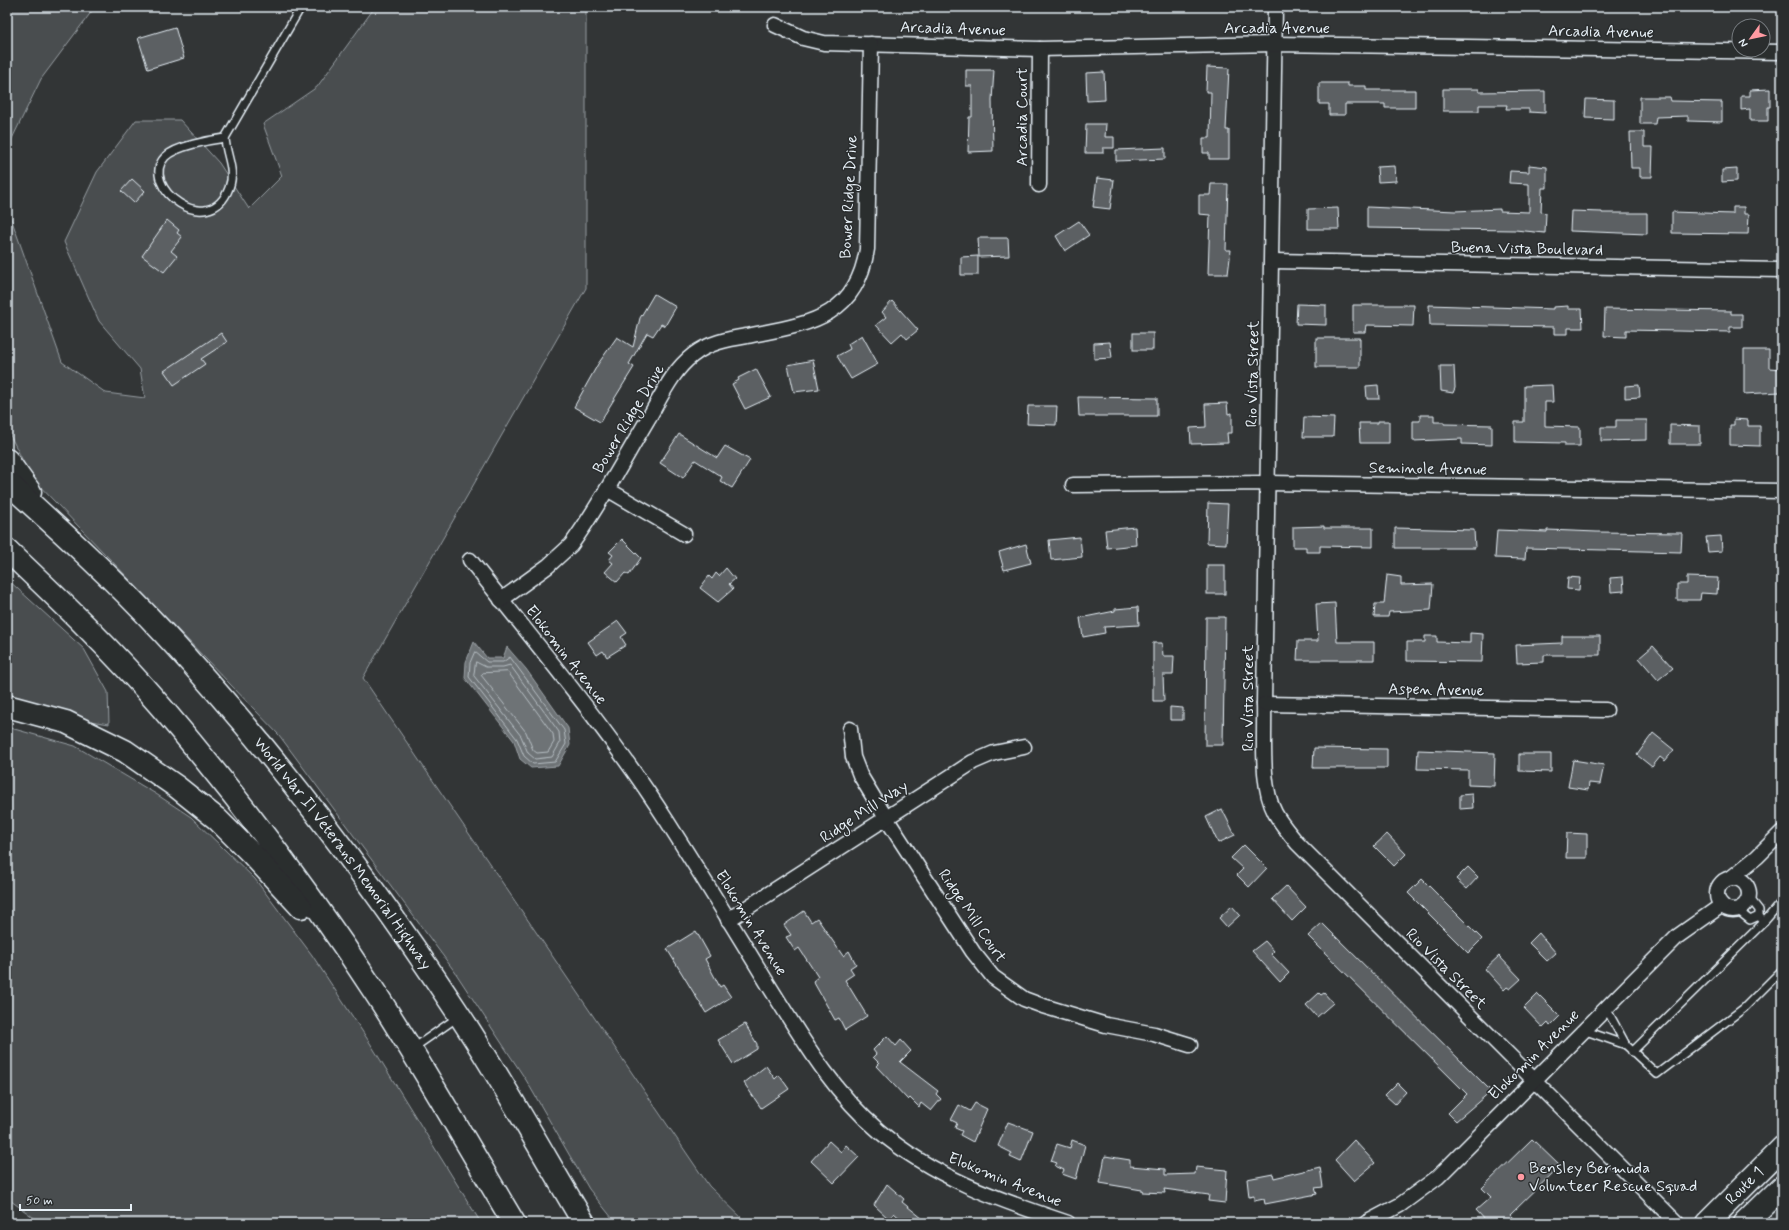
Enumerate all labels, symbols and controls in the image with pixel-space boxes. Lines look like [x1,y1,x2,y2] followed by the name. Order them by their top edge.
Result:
[900,17,1006,41] street label: Arcadia Avenue
[1224,18,1330,39] street label: Arcadia Avenue
[1731,18,1771,58] north arrow
[1548,21,1654,43] street label: Arcadia Avenue
[1736,36,1751,50] text: N
[1012,67,1033,166] street label: Arcadia Court
[835,134,864,259] street label: Bower Ridge Drive
[1451,237,1603,261] street label: Buena Vista Boulevard
[1242,320,1264,428] street label: Rio Vista Street
[588,360,671,478] street label: Bower Ridge Drive
[1369,457,1487,481] street label: Seminole Avenue
[521,601,611,709] street label: Elokomin Avenue
[1238,644,1259,751] street label: Rio Vista Street
[1388,679,1485,701] street label: Aspen Avenue
[249,733,437,974] street label: World War II Veterans Memorial Highway
[816,776,913,849] street label: Ridge Mill Way
[932,865,1011,968] street label: Ridge Mill Court
[710,866,792,980] street label: Elokomin Avenue
[1401,924,1492,1015] street label: Rio Vista Street
[1484,1005,1584,1105] street label: Elokomin Avenue
[945,1148,1065,1212] street label: Elokomin Avenue
[1529,1158,1697,1197] place label: Bensley Bermuda Volunteer Rescue Squad
[1721,1162,1768,1209] street label: Route 1
[1516,1172,1526,1182] marker: Bensley Bermuda Volunteer Rescue Squad
[20,1186,131,1212] scale bar
[26,1193,53,1209] text: 50 m

